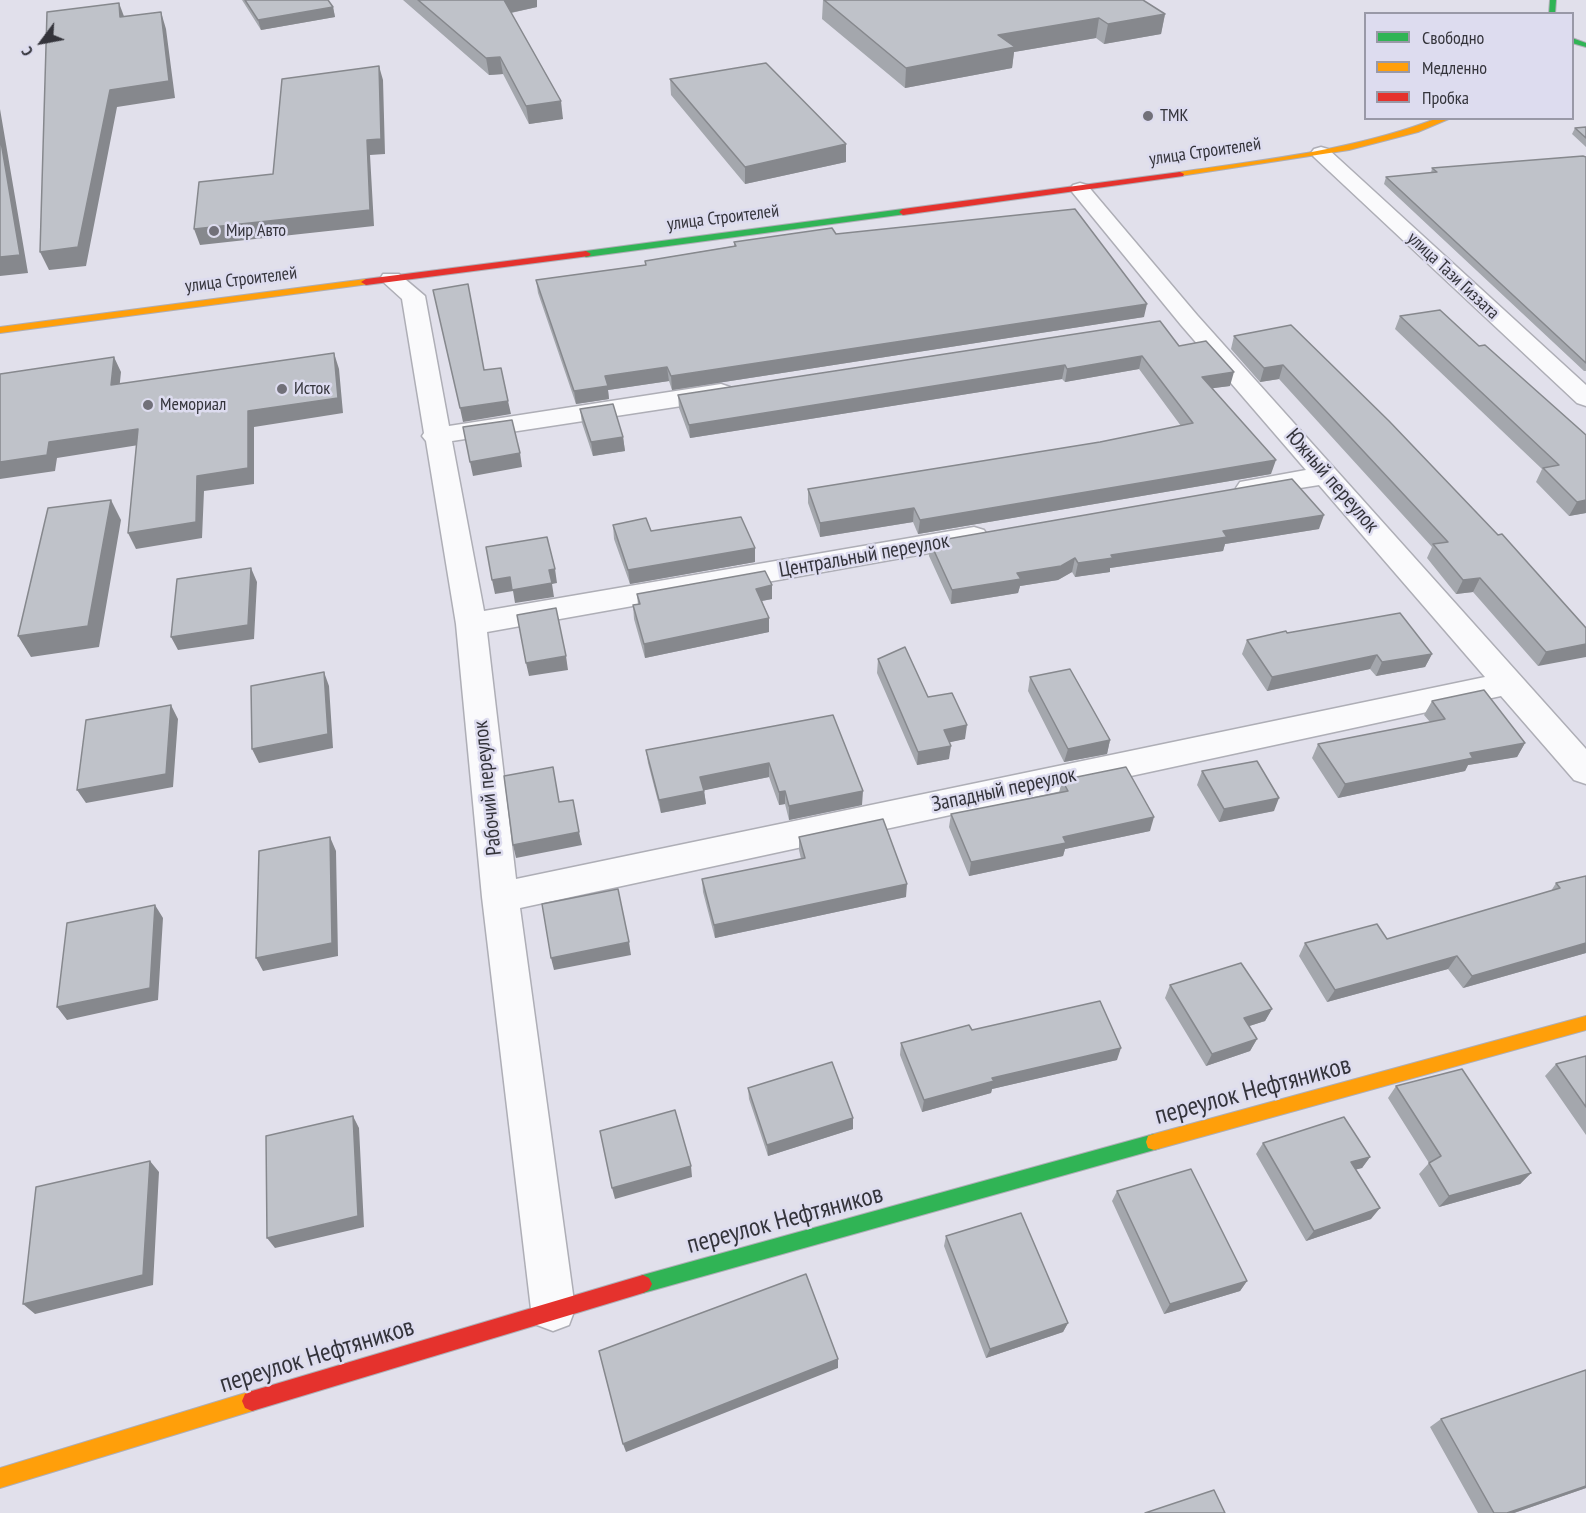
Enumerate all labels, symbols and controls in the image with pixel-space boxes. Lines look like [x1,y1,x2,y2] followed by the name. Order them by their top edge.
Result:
[12,12,72,72] north arrow
[1364,12,1574,120] legend
[1422,26,1484,49] text: Свободно
[16,43,37,60] text: С
[1422,56,1487,79] text: Медленно
[1422,86,1469,109] text: Пробка
[1160,105,1188,127] place label: ТМК
[1141,109,1155,123] marker: ТМК
[1148,133,1262,171] street label: улица Строителей
[666,200,780,236] street label: улица Строителей
[226,220,286,242] place label: Мир Авто
[207,224,221,238] marker: Мир Авто
[1403,228,1503,324] street label: улица Тази Гиззата
[184,262,298,298] street label: улица Строителей
[294,378,330,400] place label: Исток
[275,382,289,396] marker: Исток
[160,394,226,416] place label: Мемориал
[141,398,155,412] marker: Мемориал
[1280,424,1384,538] street label: Южный переулок
[777,529,951,583] street label: Центральный переулок
[468,719,508,857] street label: Рабочий переулок
[930,762,1078,818] street label: Западный переулок
[1152,1050,1354,1132] street label: переулок Нефтяников
[684,1179,886,1261] street label: переулок Нефтяников
[216,1312,418,1400] street label: переулок Нефтяников

